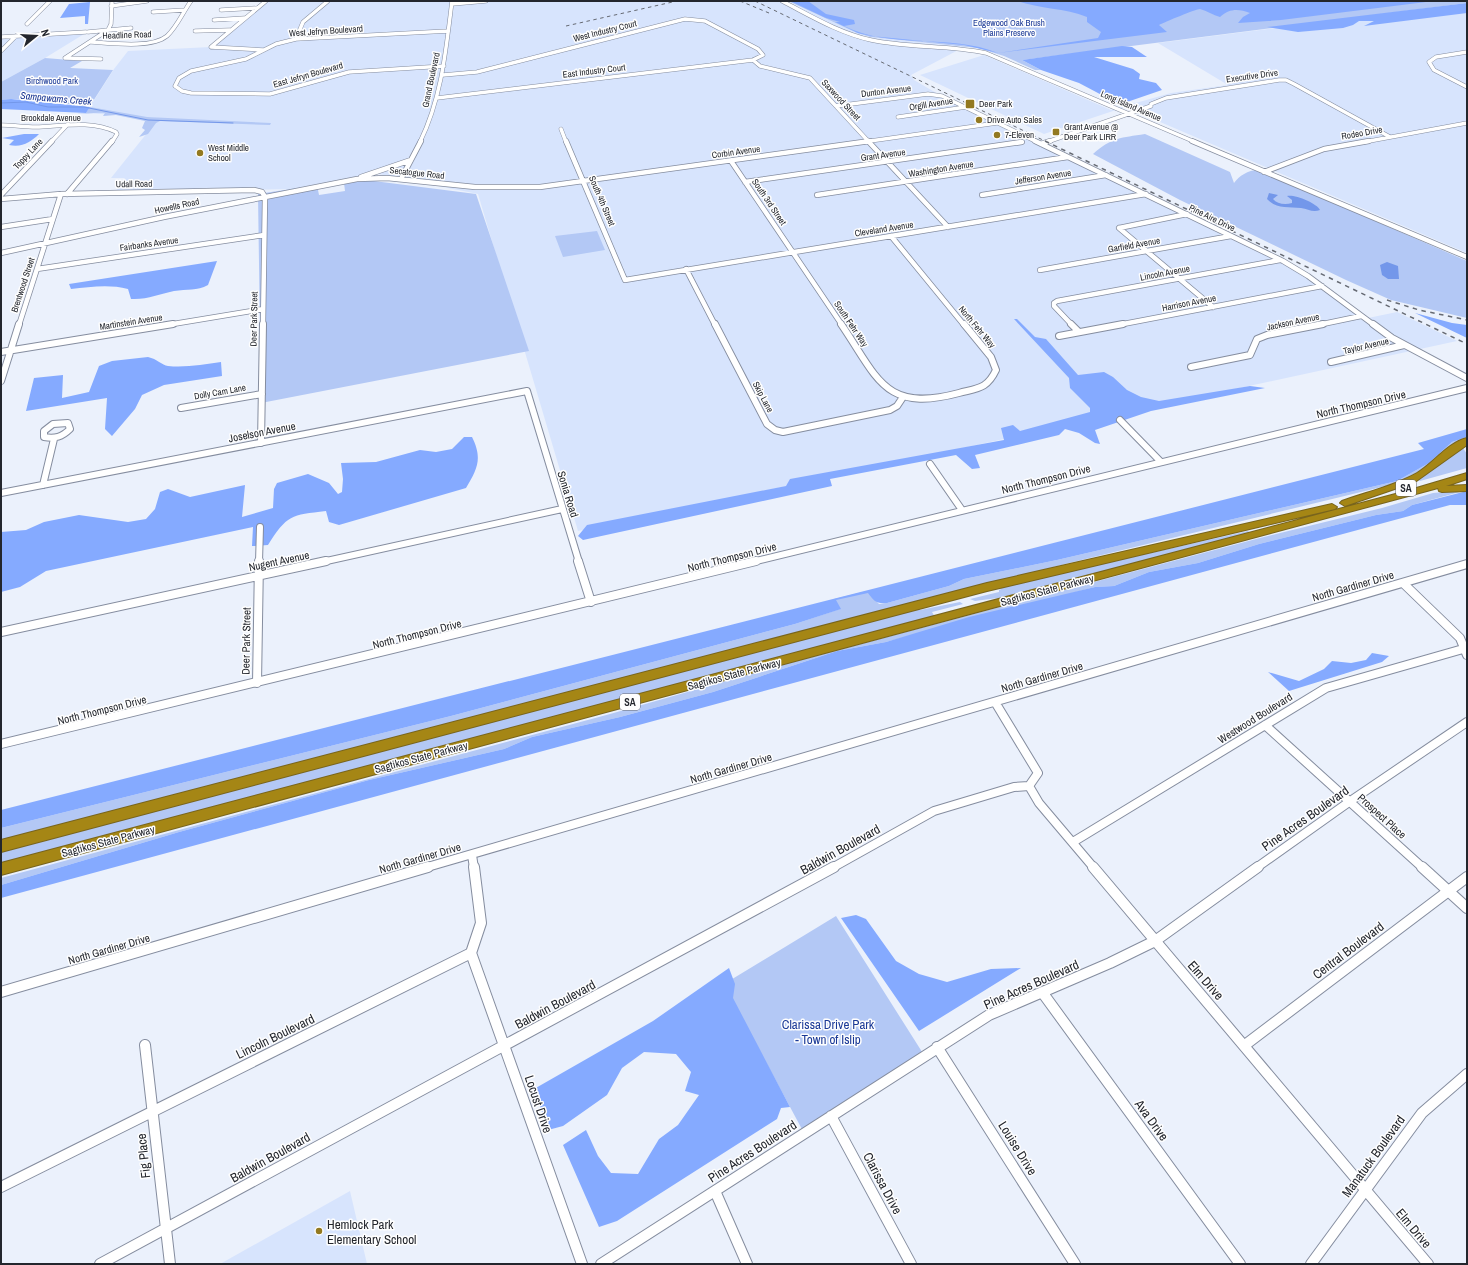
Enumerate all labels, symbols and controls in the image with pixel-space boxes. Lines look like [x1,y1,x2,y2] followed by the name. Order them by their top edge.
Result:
[16,16,56,56] north arrow
[572,17,638,45] street label: West Industry Court
[973,17,1045,39] park label: Edgewood Oak Brush Plains Preserve
[289,22,363,40] street label: West Jefryn Boulevard
[38,28,53,38] text: N
[102,28,152,42] street label: Headline Road
[419,51,443,109] street label: Grand Boulevard
[272,59,344,91] street label: East Jefryn Boulevard
[562,61,626,81] street label: East Industry Court
[1225,66,1279,86] street label: Executive Drive
[26,75,78,87] park label: Birchwood Park
[819,77,863,123] street label: Saxwood Street
[860,82,912,100] street label: Dunton Avenue
[1099,88,1163,124] street label: Long Island Avenue
[20,89,93,108] water label: Sampawams Creek
[908,95,954,113] street label: Orgill Avenue
[964,98,976,110] marker: Deer Park
[979,98,1013,110] place label: Deer Park
[21,112,81,124] street label: Brookdale Avenue
[987,114,1042,126] place label: Drive Auto Sales
[974,115,984,125] marker: Drive Auto Sales
[1064,121,1119,143] place label: Grant Avenue @ Deer Park LIRR
[1341,123,1383,143] street label: Rodeo Drive
[1051,127,1061,137] marker: Grant Avenue @ Deer Park LIRR
[1005,129,1034,141] place label: 7-Eleven
[992,130,1002,140] marker: 7-Eleven
[11,136,45,172] street label: Toppy Lane
[208,142,249,164] place label: West Middle School
[711,143,761,161] street label: Corbin Avenue
[860,146,906,164] street label: Grant Avenue
[195,148,205,158] marker: West Middle School
[908,158,974,180] street label: Washington Avenue
[389,164,445,182] street label: Secatogue Road
[1014,167,1072,187] street label: Jefferson Avenue
[586,174,618,228] street label: South 4th Street
[749,176,789,228] street label: South 3rd Street
[116,178,152,190] street label: Udall Road
[153,195,201,217] street label: Howells Road
[1187,202,1237,234] street label: Pine Aire Drive
[854,218,914,240] street label: Cleveland Avenue
[119,234,179,254] street label: Fairbanks Avenue
[1107,235,1161,255] street label: Garfield Avenue
[8,256,38,314] street label: Brentwood Street
[1139,262,1191,284] street label: Lincoln Avenue
[248,291,260,347] street label: Deer Park Street
[1161,292,1217,314] street label: Harrison Avenue
[831,299,871,349] street label: South Fehr Way
[956,303,998,351] street label: North Fehr Way
[99,311,163,333] street label: Martinstein Avenue
[1266,311,1320,333] street label: Jackson Avenue
[1342,335,1390,357] street label: Taylor Avenue
[750,380,776,414] street label: Skip Lane
[193,382,247,402] street label: Dolly Cam Lane
[1315,387,1407,421] street label: North Thompson Drive
[227,419,297,445] street label: Joselson Avenue
[1000,461,1092,497] street label: North Thompson Drive
[554,469,582,519] street label: Sonia Road
[1396,480,1416,496] road number: SA
[686,539,778,575] street label: North Thompson Drive
[247,548,311,574] street label: Nugent Avenue
[1311,568,1395,604] street label: North Gardiner Drive
[999,571,1096,609] street label: Sagtikos State Parkway
[238,607,254,675] street label: Deer Park Street
[371,616,463,652] street label: North Thompson Drive
[686,655,783,693] street label: Sagtikos State Parkway
[1000,659,1084,695] street label: North Gardiner Drive
[1215,690,1295,746] street label: Westwood Boulevard
[56,692,148,728] street label: North Thompson Drive
[620,694,640,710] road number: SA
[373,738,470,776] street label: Sagtikos State Parkway
[689,750,773,786] street label: North Gardiner Drive
[1258,782,1352,855] street label: Pine Acres Boulevard
[1355,790,1409,842] street label: Prospect Place
[797,820,883,878] street label: Baldwin Boulevard
[60,822,157,860] street label: Sagtikos State Parkway
[378,840,462,876] street label: North Gardiner Drive
[1309,918,1388,983] street label: Central Boulevard
[67,931,151,967] street label: North Gardiner Drive
[981,956,1082,1013] street label: Pine Acres Boulevard
[1184,957,1227,1004] street label: Elm Drive
[512,976,599,1033] street label: Baldwin Boulevard
[233,1010,317,1063] street label: Lincoln Boulevard
[782,1016,875,1048] park label: Clarissa Drive Park - Town of Islip
[521,1073,556,1135] street label: Locust Drive
[1130,1096,1172,1144] street label: Ava Drive
[1338,1112,1409,1201] street label: Manatuck Boulevard
[705,1116,800,1186] street label: Pine Acres Boulevard
[994,1118,1041,1178] street label: Louise Drive
[227,1128,313,1186] street label: Baldwin Boulevard
[133,1133,154,1179] street label: Fig Place
[859,1149,906,1217] street label: Clarissa Drive
[1392,1205,1435,1252] street label: Elm Drive
[327,1216,416,1248] place label: Hemlock Park Elementary School
[314,1226,324,1236] marker: Hemlock Park Elementary School

